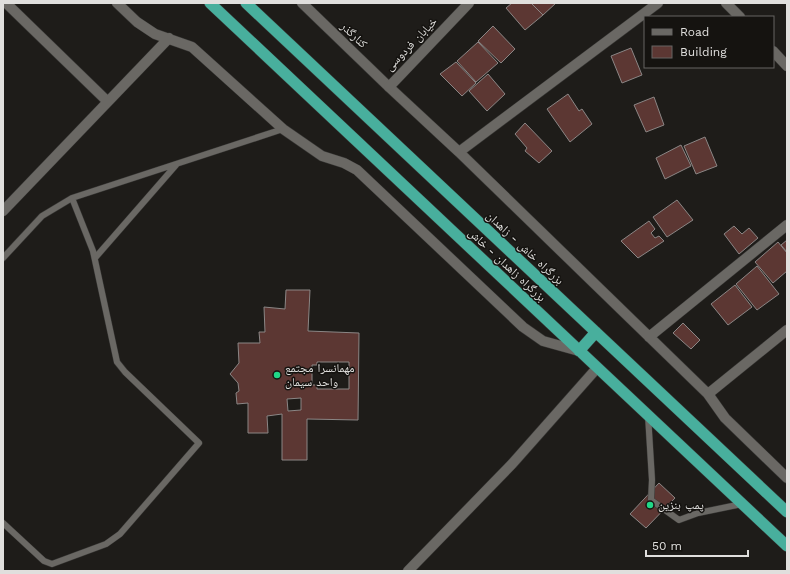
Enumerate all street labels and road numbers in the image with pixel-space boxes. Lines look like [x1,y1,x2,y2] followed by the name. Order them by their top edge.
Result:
[382,14,441,74] street label: خیابان فردوسی
[337,18,370,51] street label: کنارگذر
[483,209,567,288] street label: بزرگراه خاش - زاهدان
[465,226,549,305] street label: بزرگراه زاهدان - خاش

